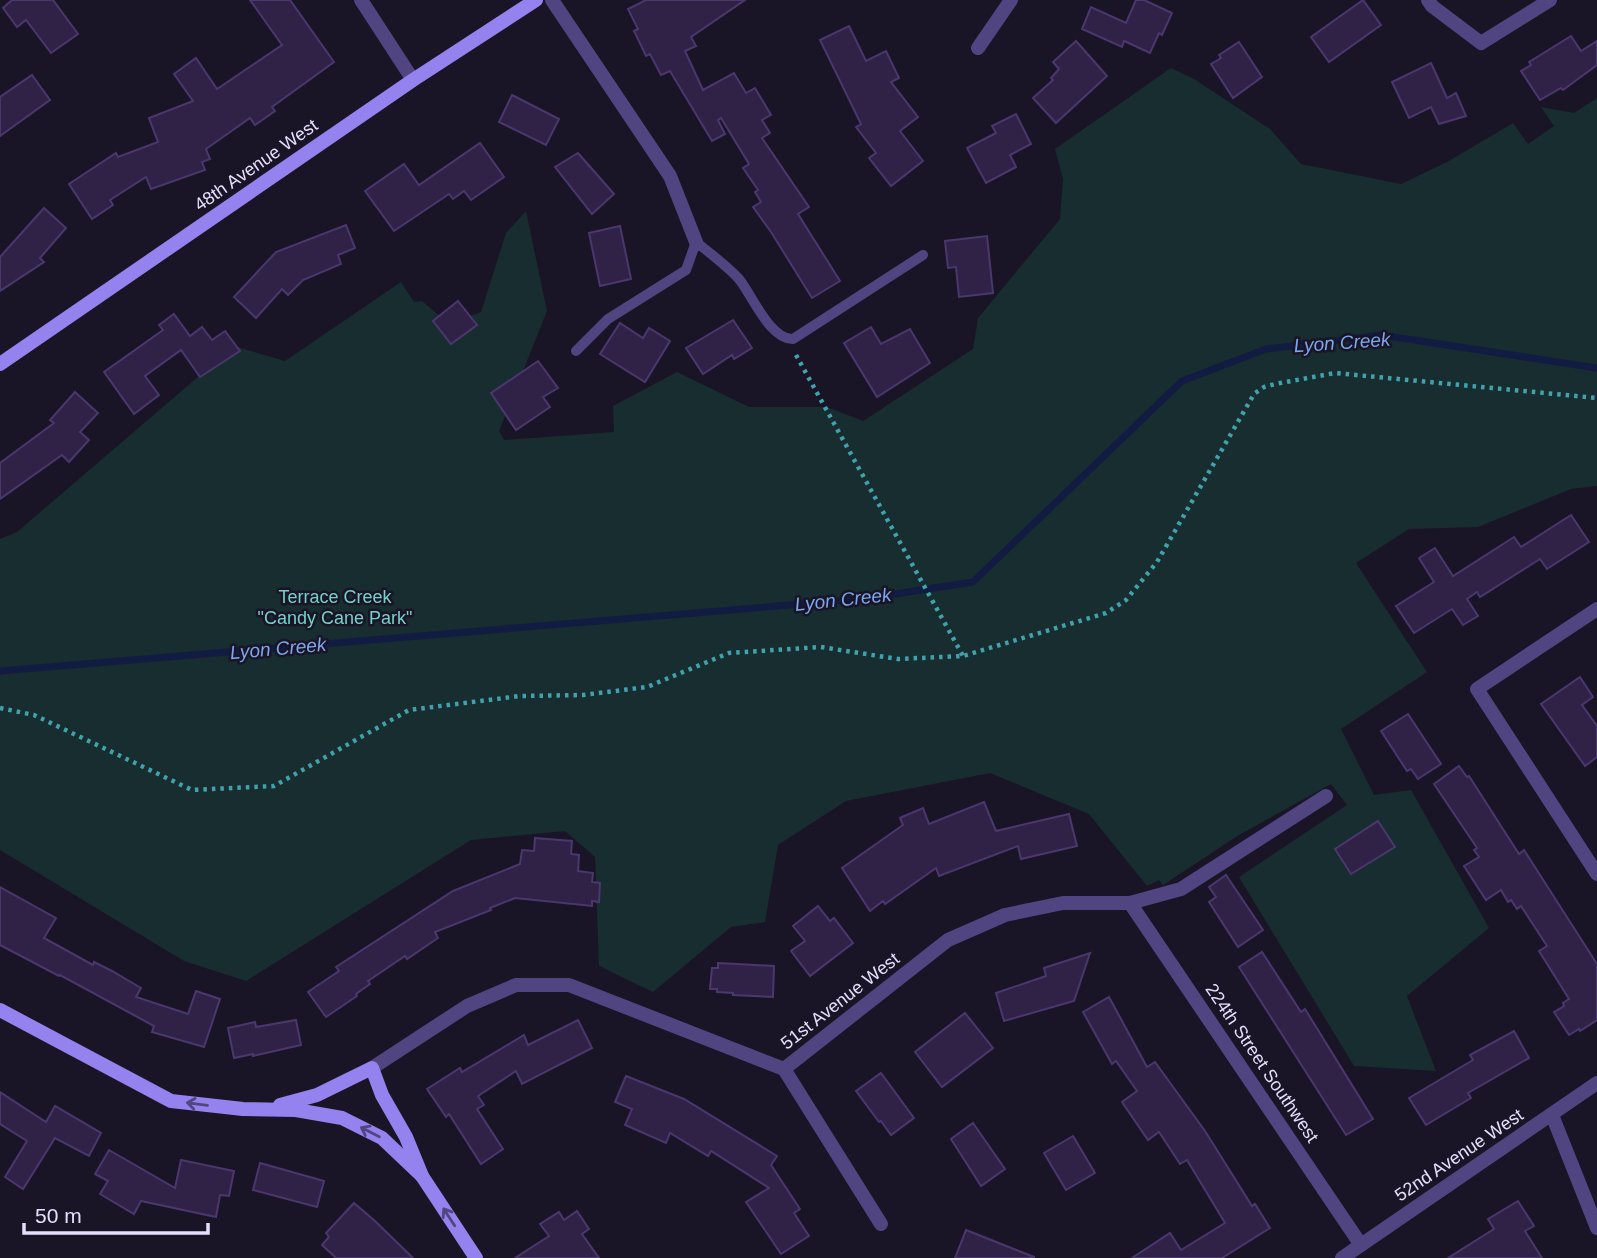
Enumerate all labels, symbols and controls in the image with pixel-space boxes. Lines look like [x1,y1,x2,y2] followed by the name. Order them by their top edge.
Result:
[191,115,321,215] street label: 48th Avenue West
[1293,329,1393,356] water label: Lyon Creek
[794,584,894,615] water label: Lyon Creek
[258,587,412,628] park label: Terrace Creek "Candy Cane Park"
[229,634,329,663] water label: Lyon Creek
[777,949,903,1053] street label: 51st Avenue West
[1201,980,1323,1146] street label: 224th Street Southwest
[186,1097,209,1110] one-way arrow
[1391,1105,1527,1205] street label: 52nd Avenue West
[360,1125,381,1139] one-way arrow
[24,1192,208,1236] scale bar
[35,1204,82,1227] text: 50 m
[442,1208,456,1227] one-way arrow

